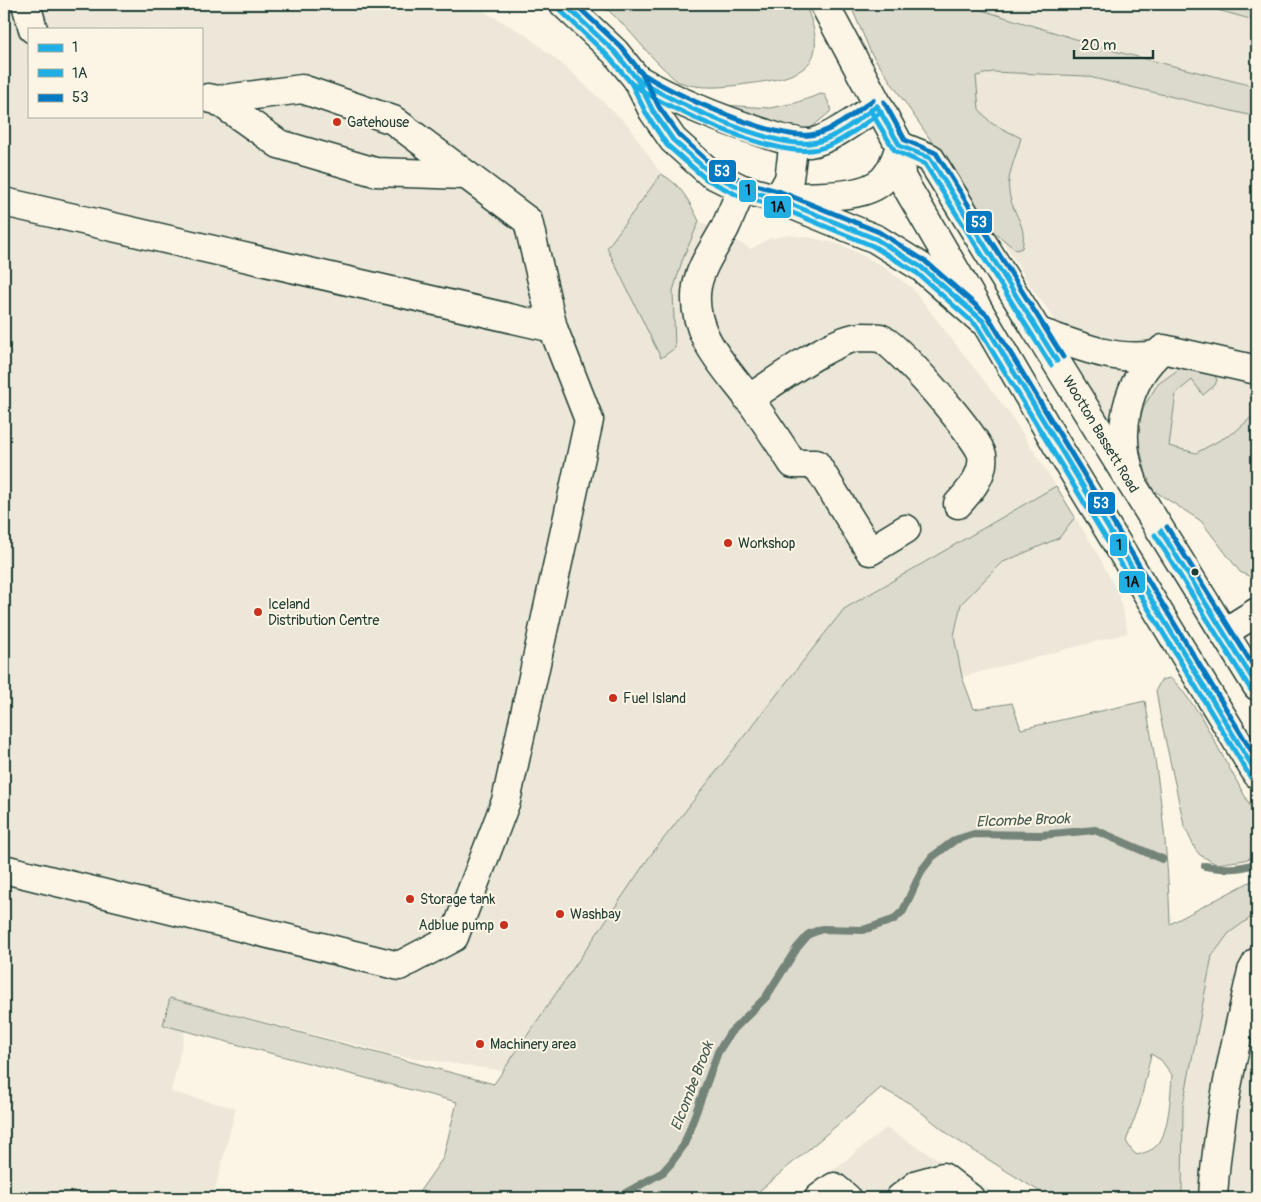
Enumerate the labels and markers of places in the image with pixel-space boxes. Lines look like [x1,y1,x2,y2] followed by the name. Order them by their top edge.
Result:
[347,114,409,131] place label: Gatehouse
[331,116,343,128] marker: Gatehouse
[738,535,796,552] place label: Workshop
[722,537,734,549] marker: Workshop
[1190,567,1200,577] unlabelled marker
[268,596,379,629] place label: Iceland Distribution Centre
[252,606,264,618] marker: Iceland Distribution Centre
[623,690,686,707] place label: Fuel Island
[607,692,619,704] marker: Fuel Island
[420,891,495,908] place label: Storage tank
[404,893,416,905] marker: Storage tank
[570,906,621,923] place label: Washbay
[554,908,566,920] marker: Washbay
[419,917,494,934] place label: Adblue pump
[498,919,510,931] marker: Adblue pump
[490,1036,576,1053] place label: Machinery area
[474,1038,486,1050] marker: Machinery area

